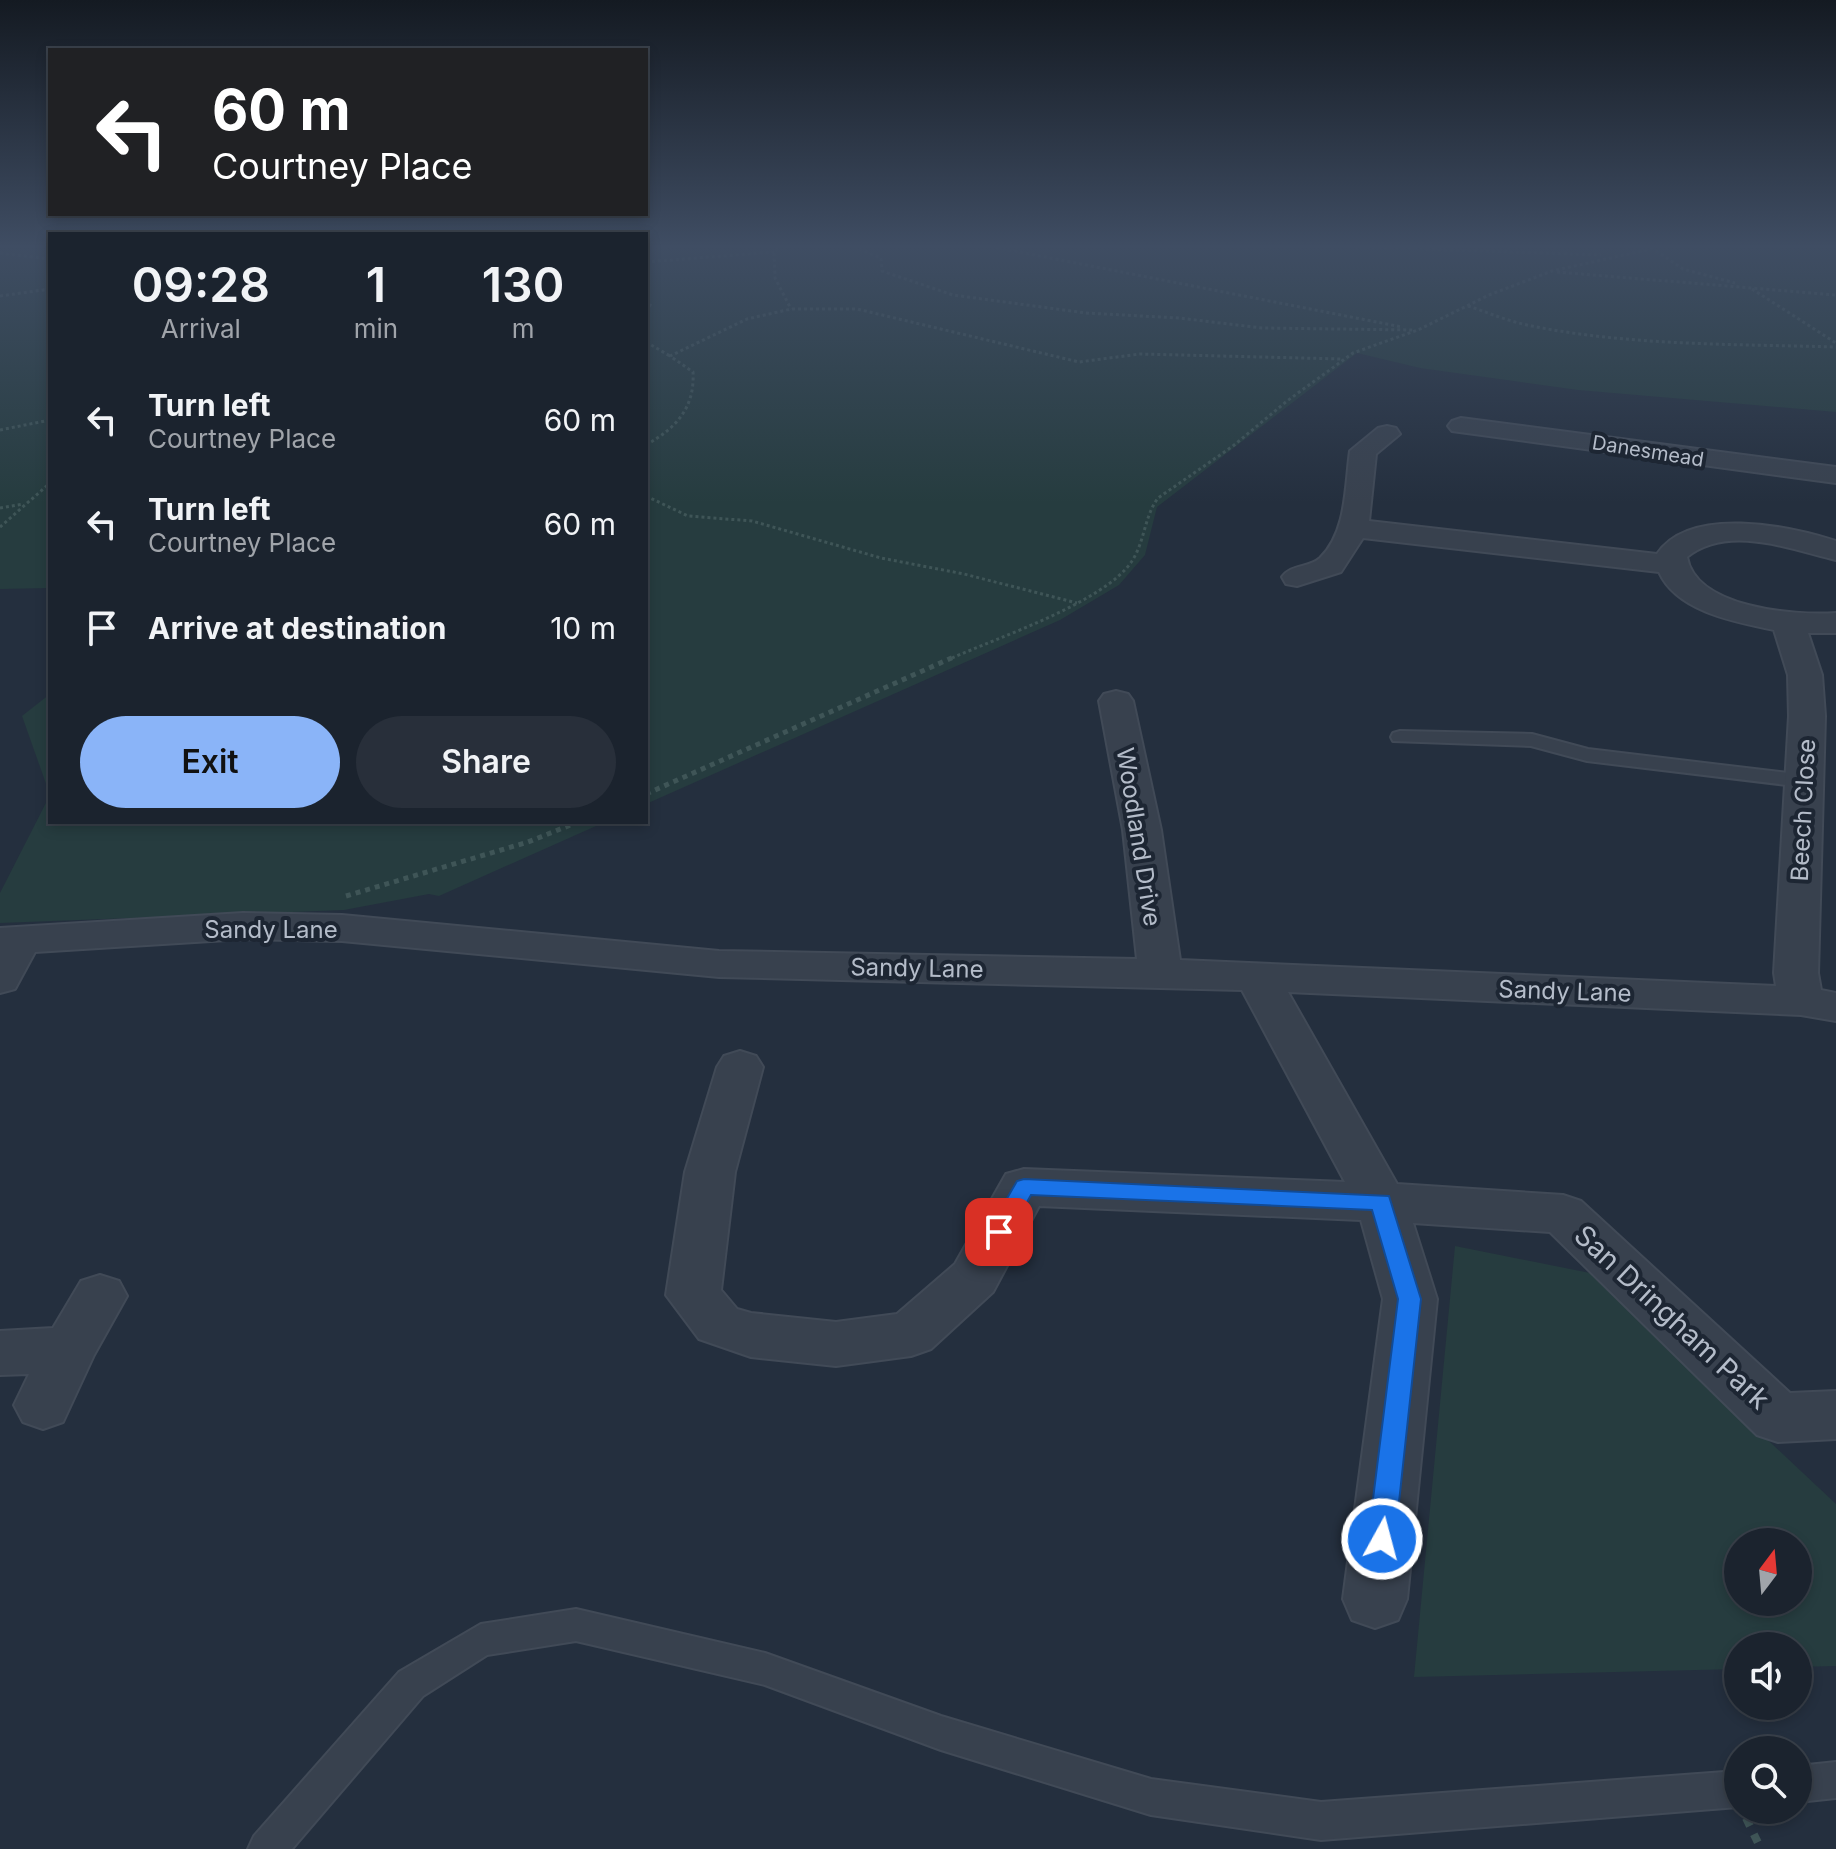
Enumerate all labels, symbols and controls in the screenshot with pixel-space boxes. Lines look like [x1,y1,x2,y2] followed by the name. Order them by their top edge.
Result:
[212,76,351,144] text: 60 m
[80,80,184,184] icon: left
[212,144,472,188] text: Courtney Place
[132,255,270,314] text: 09:28
[366,255,386,314] text: 1
[482,255,564,314] text: 130
[161,313,241,344] text: Arrival
[354,313,398,344] text: min
[512,313,534,344] text: m
[148,387,270,423] text: Turn left
[80,398,124,442] icon: left
[544,402,616,438] text: 60 m
[148,423,336,454] text: Courtney Place
[1591,430,1705,472] street label: Danesmead
[148,491,270,527] text: Turn left
[80,502,124,546] icon: left
[544,506,616,542] text: 60 m
[148,527,336,558] text: Courtney Place
[80,606,124,650] icon: arrive
[148,610,446,646] text: Arrive at destination
[550,610,616,646] text: 10 m
[80,716,340,808] button: Exit
[356,716,616,808] button: Share
[1785,738,1821,882] street label: Beech Close
[1111,746,1167,928] street label: Woodland Drive
[204,915,338,944] street label: Sandy Lane
[850,952,984,984] street label: Sandy Lane
[1498,974,1632,1008] street label: Sandy Lane
[965,1198,1033,1266] pin
[977,1210,1021,1254] icon: arrive
[1567,1218,1777,1416] street label: San Dringham Park
[1340,1497,1424,1581] position arrow
[1724,1528,1812,1616] north arrow
[1724,1528,1812,1824] map controls
[1724,1632,1812,1720] button: sound
[1724,1736,1812,1824] button: search

